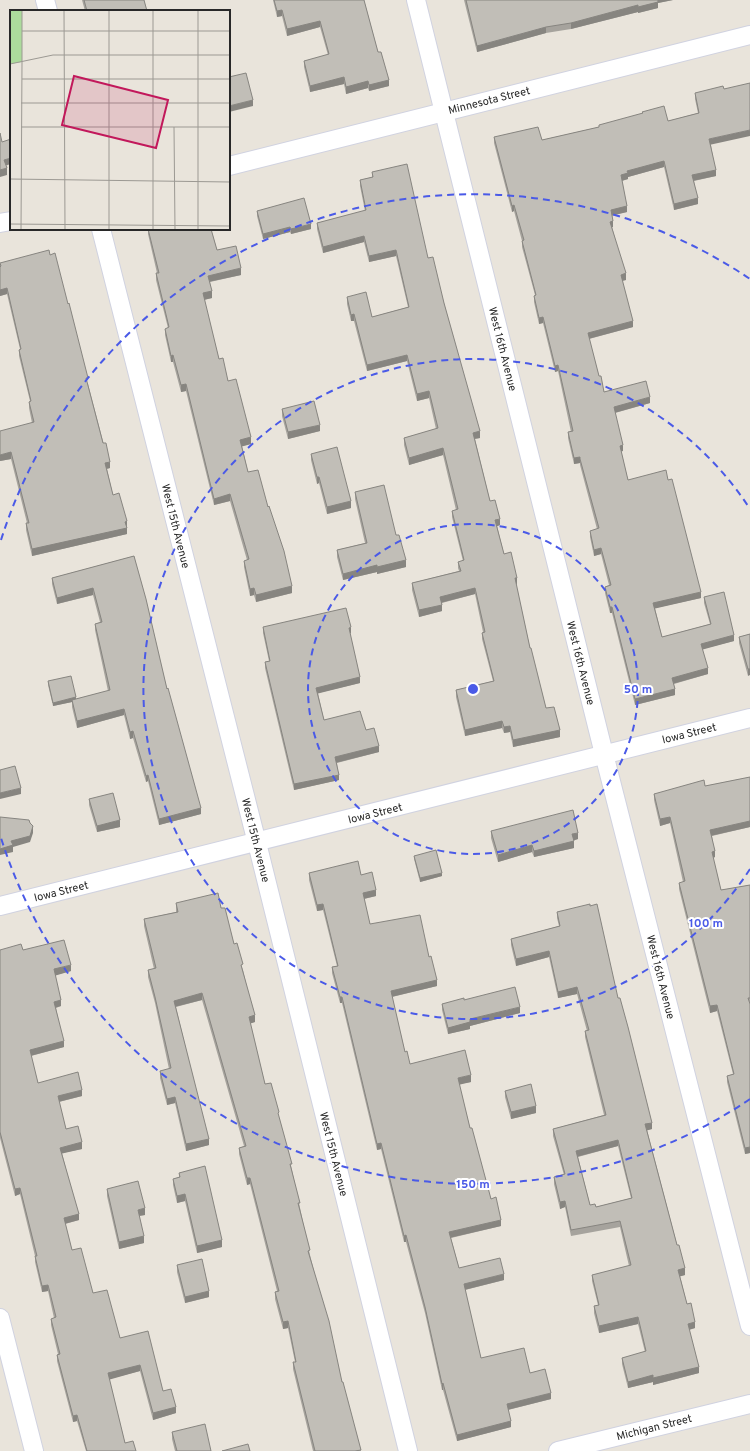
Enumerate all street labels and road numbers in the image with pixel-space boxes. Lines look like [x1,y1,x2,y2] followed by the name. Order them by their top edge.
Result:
[447,84,532,118] street label: Minnesota Street
[485,306,519,393] street label: West 16th Avenue
[158,483,192,570] street label: West 15th Avenue
[563,620,597,707] street label: West 16th Avenue
[661,720,718,747] street label: Iowa Street
[238,797,272,884] street label: West 15th Avenue
[347,800,404,827] street label: Iowa Street
[33,878,90,905] street label: Iowa Street
[643,934,677,1021] street label: West 16th Avenue
[316,1111,350,1198] street label: West 15th Avenue
[615,1412,693,1444] street label: Michigan Street

